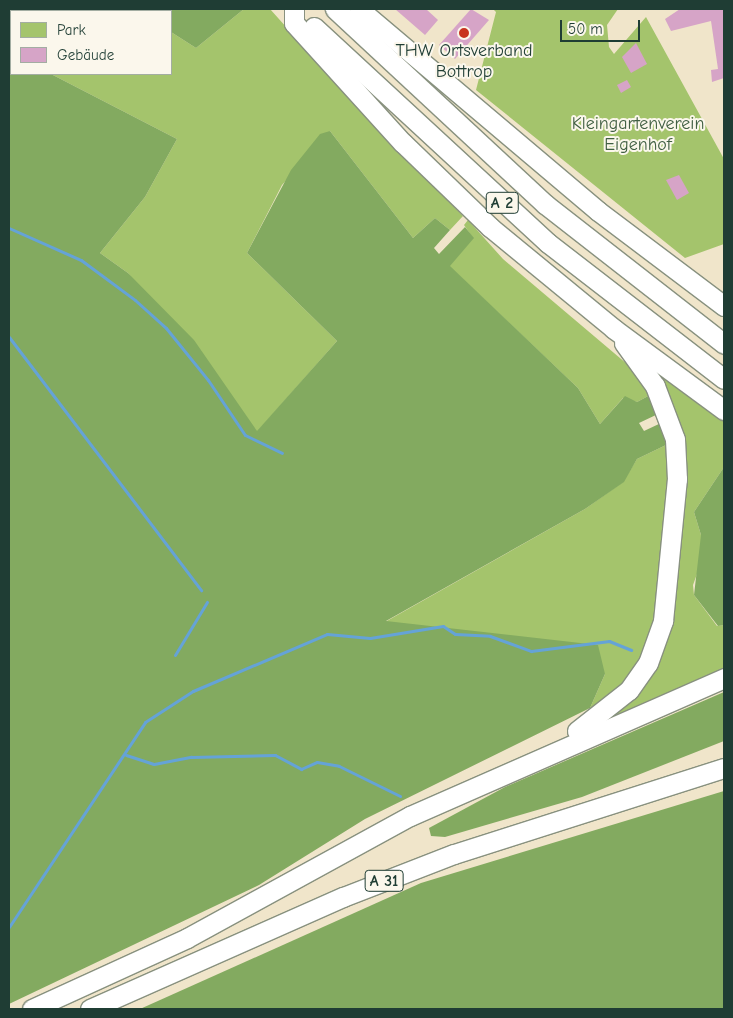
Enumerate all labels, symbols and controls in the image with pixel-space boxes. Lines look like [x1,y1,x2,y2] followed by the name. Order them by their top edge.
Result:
[10,10,172,75] legend
[563,10,643,42] scale bar
[568,20,603,38] text: 50 m
[57,21,86,39] text: Park
[458,27,470,39] marker: THW Ortsverband Bottrop
[395,41,533,84] place label: THW Ortsverband Bottrop
[57,46,114,64] text: Gebäude
[572,114,704,156] park label: Kleingartenverein Eigenhof
[486,190,518,217] road number: A 2
[364,868,404,894] road number: A 31

